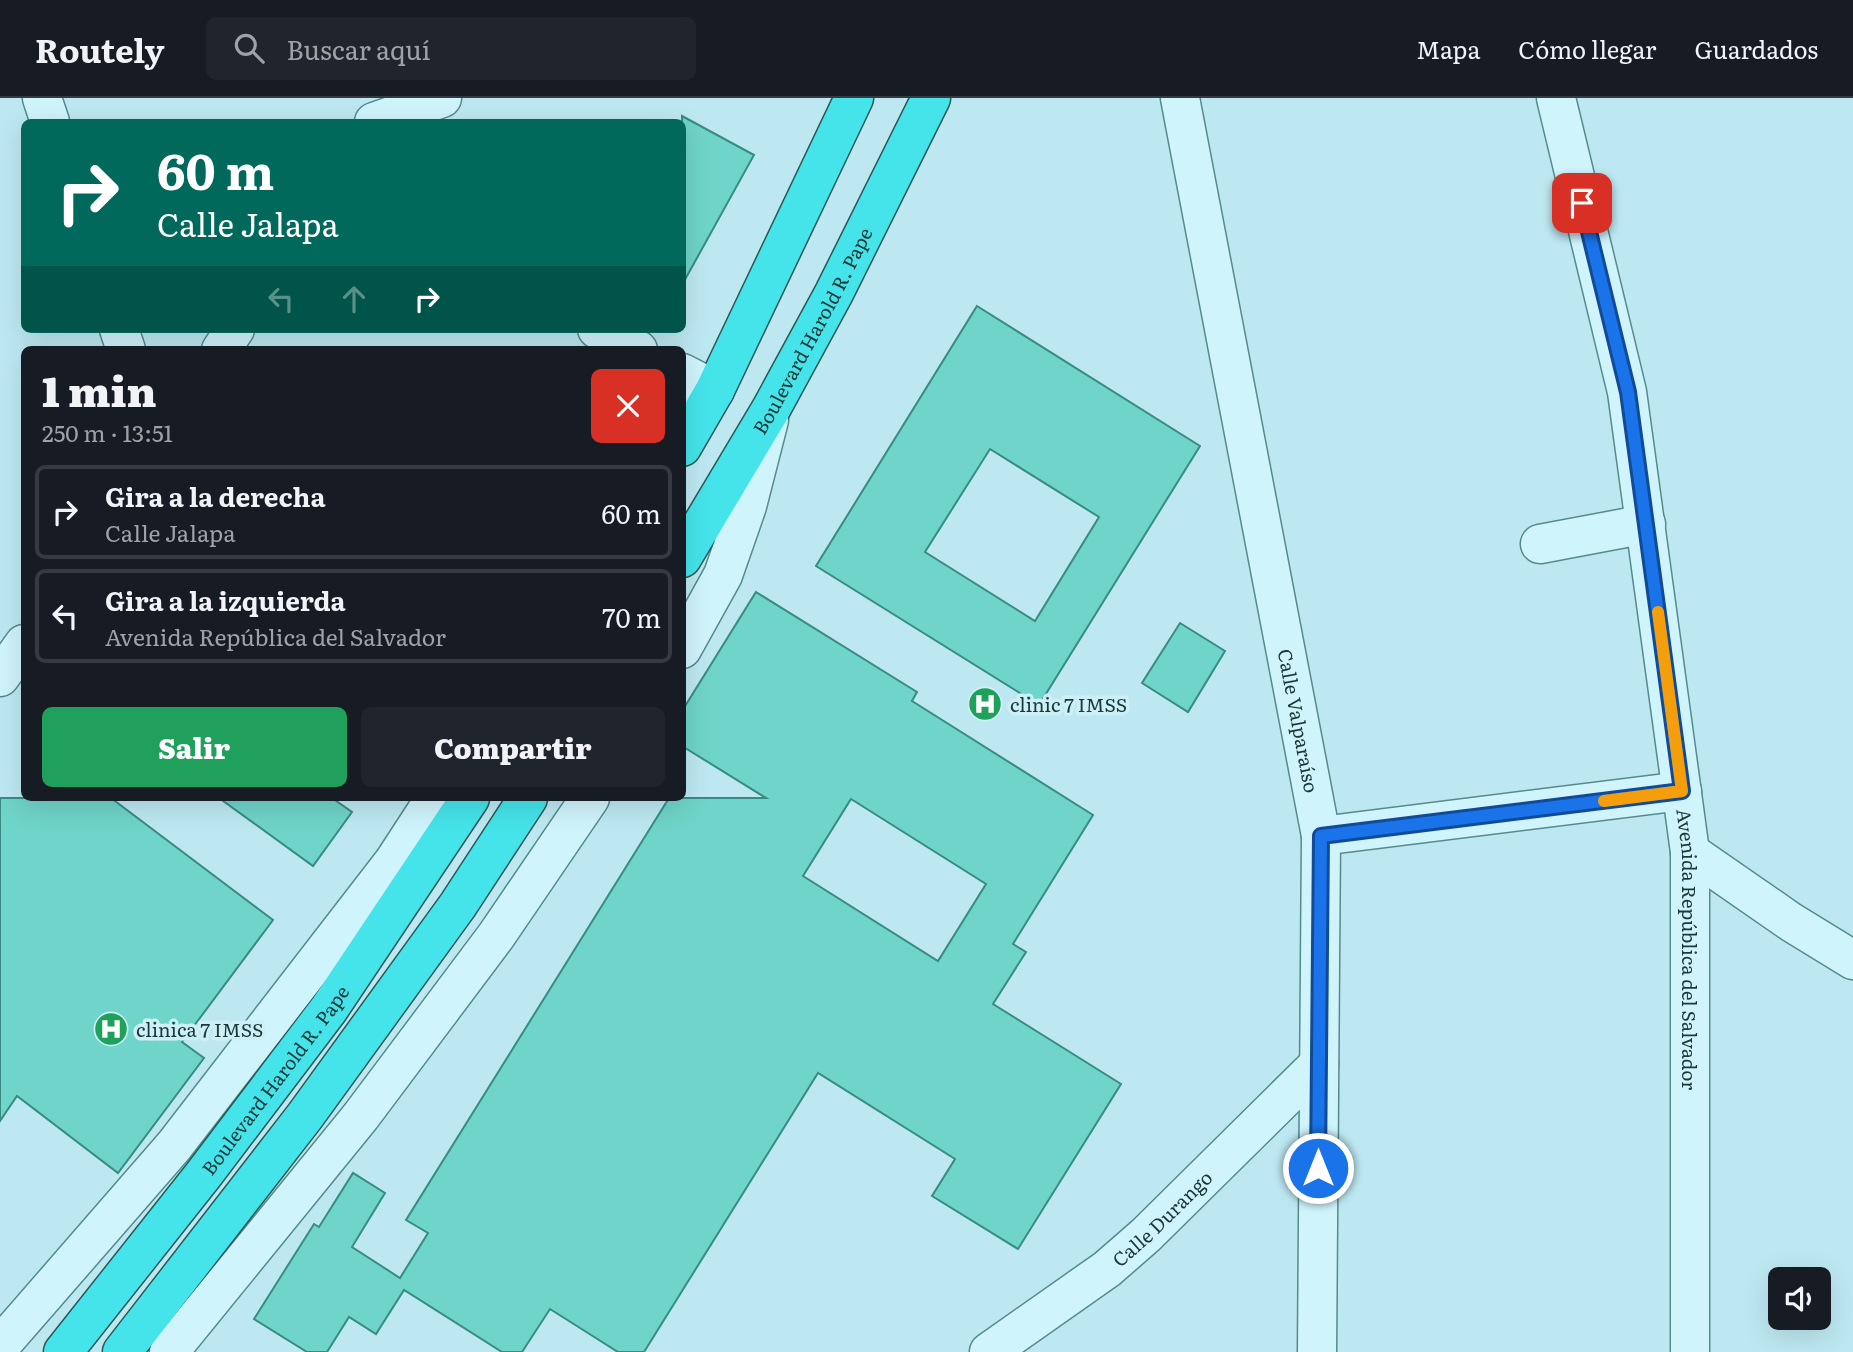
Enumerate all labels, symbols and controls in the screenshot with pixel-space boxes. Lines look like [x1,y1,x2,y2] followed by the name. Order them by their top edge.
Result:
[206,17,696,80] search box
[35,24,164,73] text: Routely
[230,29,268,67] icon: search
[286,29,430,68] text: Buscar aquí
[1416,31,1480,66] text: Mapa
[1518,31,1656,66] text: Cómo llegar
[1694,31,1818,66] text: Guardados
[157,132,274,205] text: 60 m
[42,147,133,238] icon: right
[1552,173,1612,233] pin
[1563,184,1601,222] icon: arrive
[157,199,339,247] text: Calle Jalapa
[745,222,879,439] street label: Boulevard Harold R. Pape
[262,280,300,318] icon: left
[335,280,373,318] icon: ahead
[408,280,446,318] icon: right
[42,358,157,420] text: 1 min
[591,369,665,443] button: close
[42,415,173,449] text: 250 m · 13:51
[105,476,325,515] text: Gira a la derecha
[46,493,84,531] icon: right
[602,493,661,532] text: 60 m
[105,515,236,549] text: Calle Jalapa
[105,580,346,619] text: Gira a la izquierda
[46,597,84,635] icon: left
[602,597,661,636] text: 70 m
[105,619,446,653] text: Avenida República del Salvador
[1272,646,1326,795] street label: Calle Valparaíso
[966,685,1004,723] hospital icon: clinic 7 IMSS
[1010,690,1127,718] place label: clinic 7 IMSS
[42,707,347,787] button: Salir
[361,707,665,787] button: Compartir
[1670,807,1704,1090] street label: Avenida República del Salvador
[194,979,355,1181] street label: Boulevard Harold R. Pape
[92,1010,130,1048] hospital icon: clinica 7 IMSS
[136,1015,263,1043] place label: clinica 7 IMSS
[1281,1131,1355,1205] position arrow
[1105,1163,1218,1273] street label: Calle Durango
[1768,1267,1831,1330] map controls
[1768,1267,1831,1330] button: sound

